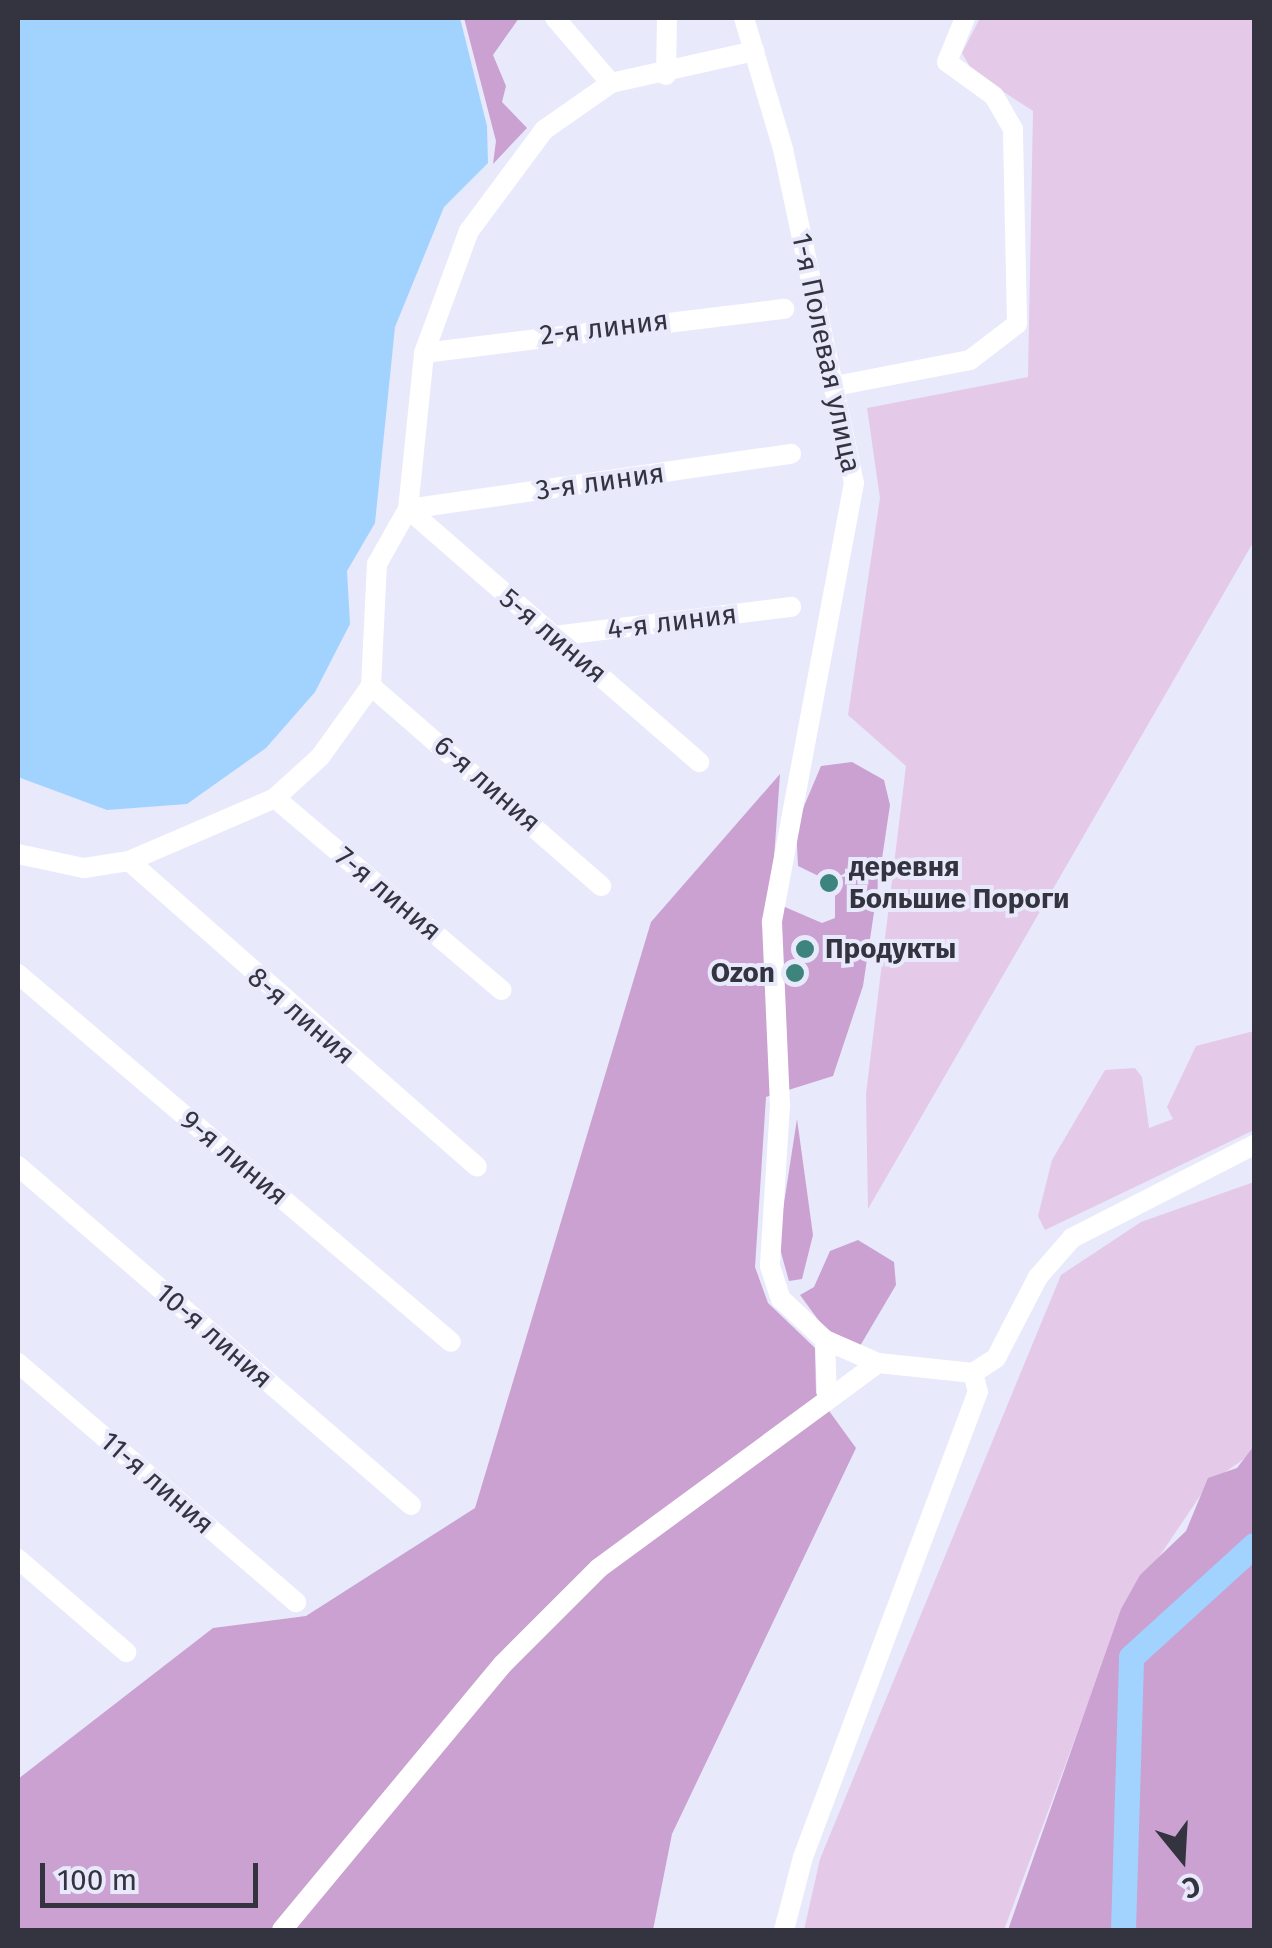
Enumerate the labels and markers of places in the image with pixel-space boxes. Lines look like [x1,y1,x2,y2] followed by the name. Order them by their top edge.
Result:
[849,850,1070,916] place label: деревня Большие Пороги
[818,872,840,894] marker: деревня Большие Пороги
[825,932,956,966] place label: Продукты
[794,938,816,960] marker: Продукты
[711,956,775,990] place label: Ozon
[784,962,806,984] marker: Ozon

